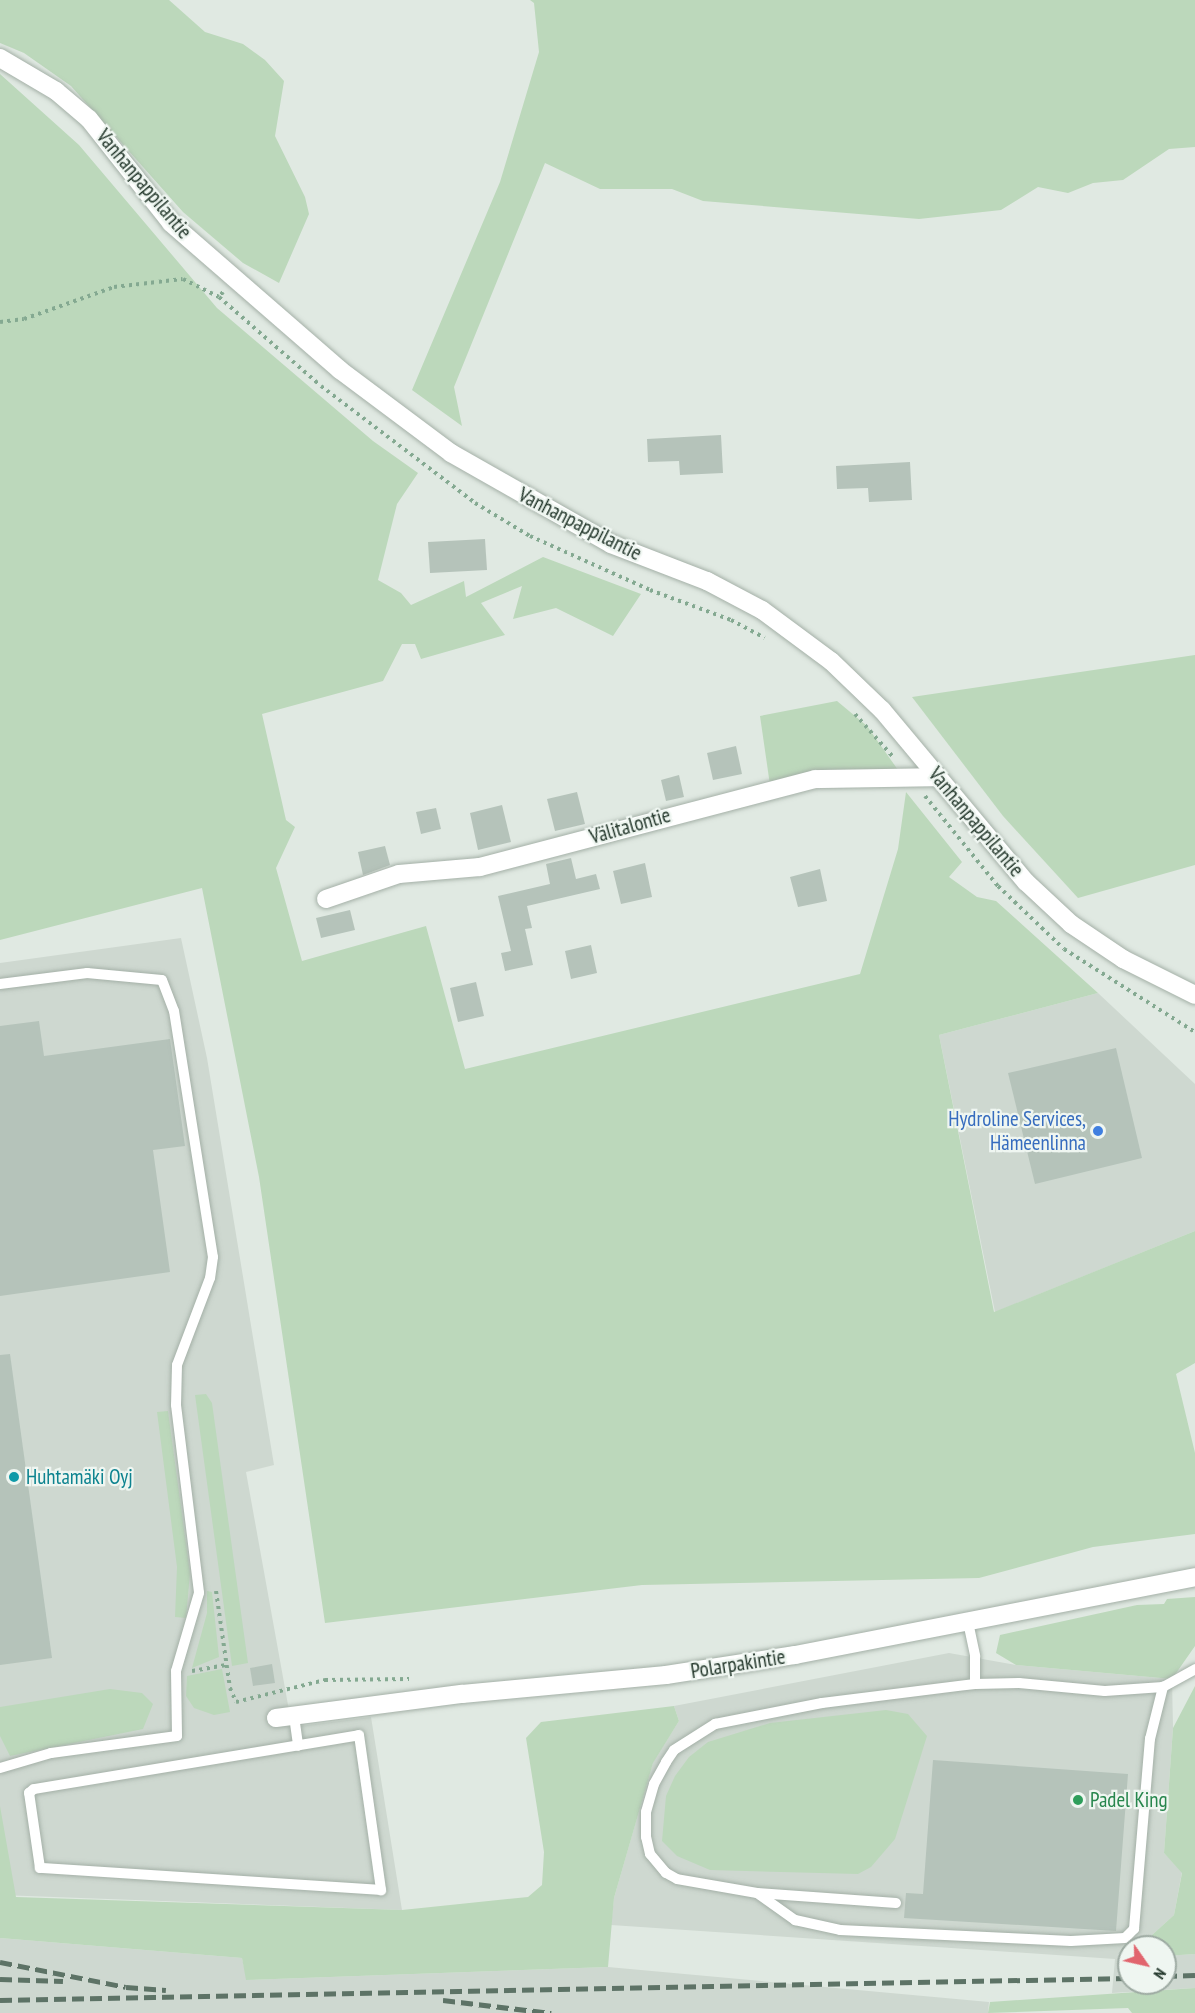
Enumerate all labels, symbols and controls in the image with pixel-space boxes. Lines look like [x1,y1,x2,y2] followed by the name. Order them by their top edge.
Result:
[91,124,197,244] street label: Vanhanpappilantie
[514,482,646,566] street label: Vanhanpappilantie
[923,762,1029,882] street label: Vanhanpappilantie
[587,802,673,850] street label: Välitalontie
[948,1106,1086,1156] place label: Hydroline Services, Hämeenlinna
[1091,1124,1105,1138] marker: Hydroline Services, Hämeenlinna
[26,1464,133,1490] place label: Huhtamäki Oyj
[7,1470,21,1484] marker: Huhtamäki Oyj
[689,1644,787,1684] street label: Polarpakintie
[1090,1787,1168,1813] place label: Padel King
[1071,1793,1085,1807] marker: Padel King
[1117,1935,1177,1995] north arrow
[1150,1965,1171,1983] text: N

